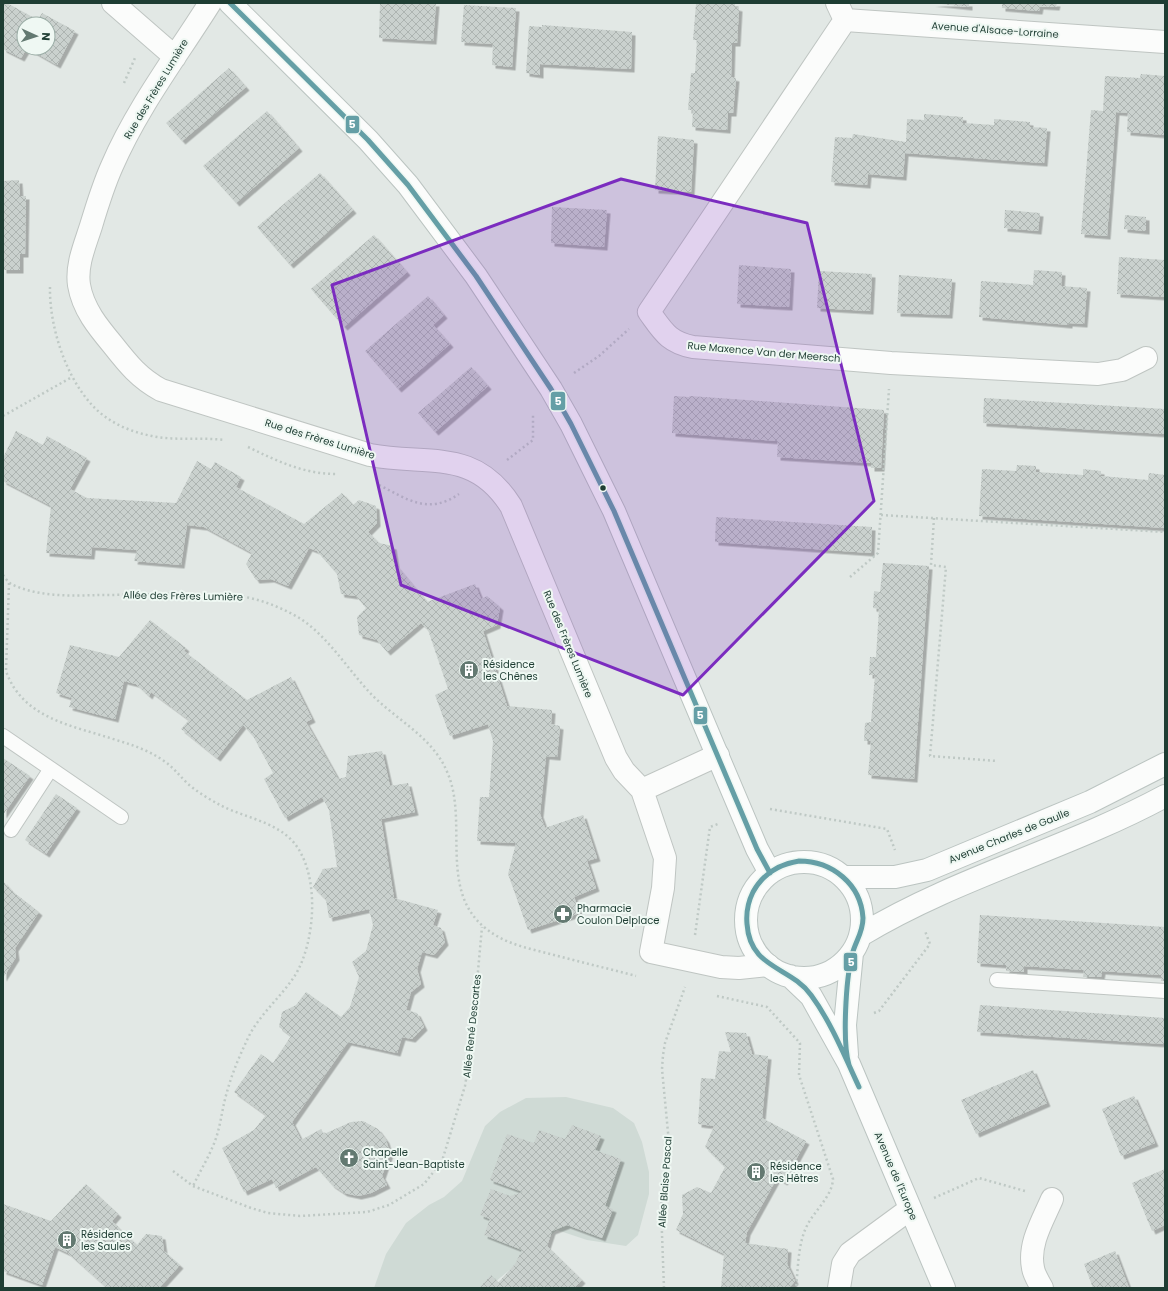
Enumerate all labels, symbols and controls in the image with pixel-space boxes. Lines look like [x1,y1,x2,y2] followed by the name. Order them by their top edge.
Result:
[16,16,56,56] north arrow
[931,18,1059,42] street label: Avenue d'Alsace-Lorraine
[38,32,54,41] text: N
[120,36,192,142] street label: Rue des Frères Lumière
[345,115,360,134] line badge: 5
[348,116,356,132] text: 5
[687,338,841,366] street label: Rue Maxence Van der Meersch
[550,391,566,411] line badge: 5
[554,393,562,409] text: 5
[263,415,377,463] street label: Rue des Frères Lumière
[598,483,608,493] unlabelled marker
[123,587,243,605] street label: Allée des Frères Lumière
[540,588,596,700] street label: Rue des Frères Lumière
[483,657,538,684] place label: Résidence les Chênes
[458,659,480,681] building icon: Résidence les Chênes
[693,706,708,725] line badge: 5
[696,707,704,723] text: 5
[946,805,1072,867] street label: Avenue Charles de Gaulle
[577,901,659,928] place label: Pharmacie Coulon Delplace
[552,903,574,925] pharmacy icon: Pharmacie Coulon Delplace
[843,952,858,972] line badge: 5
[847,954,855,970] text: 5
[459,973,485,1079] street label: Allée René Descartes
[871,1130,921,1222] street label: Avenue de l'Europe
[654,1136,676,1228] street label: Allée Blaise Pascal
[363,1145,465,1172] place label: Chapelle Saint-Jean-Baptiste
[338,1147,360,1169] church icon: Chapelle Saint-Jean-Baptiste
[770,1159,822,1186] place label: Résidence les Hêtres
[745,1161,767,1183] building icon: Résidence les Hêtres
[81,1227,133,1254] place label: Résidence les Saules
[56,1229,78,1251] building icon: Résidence les Saules

